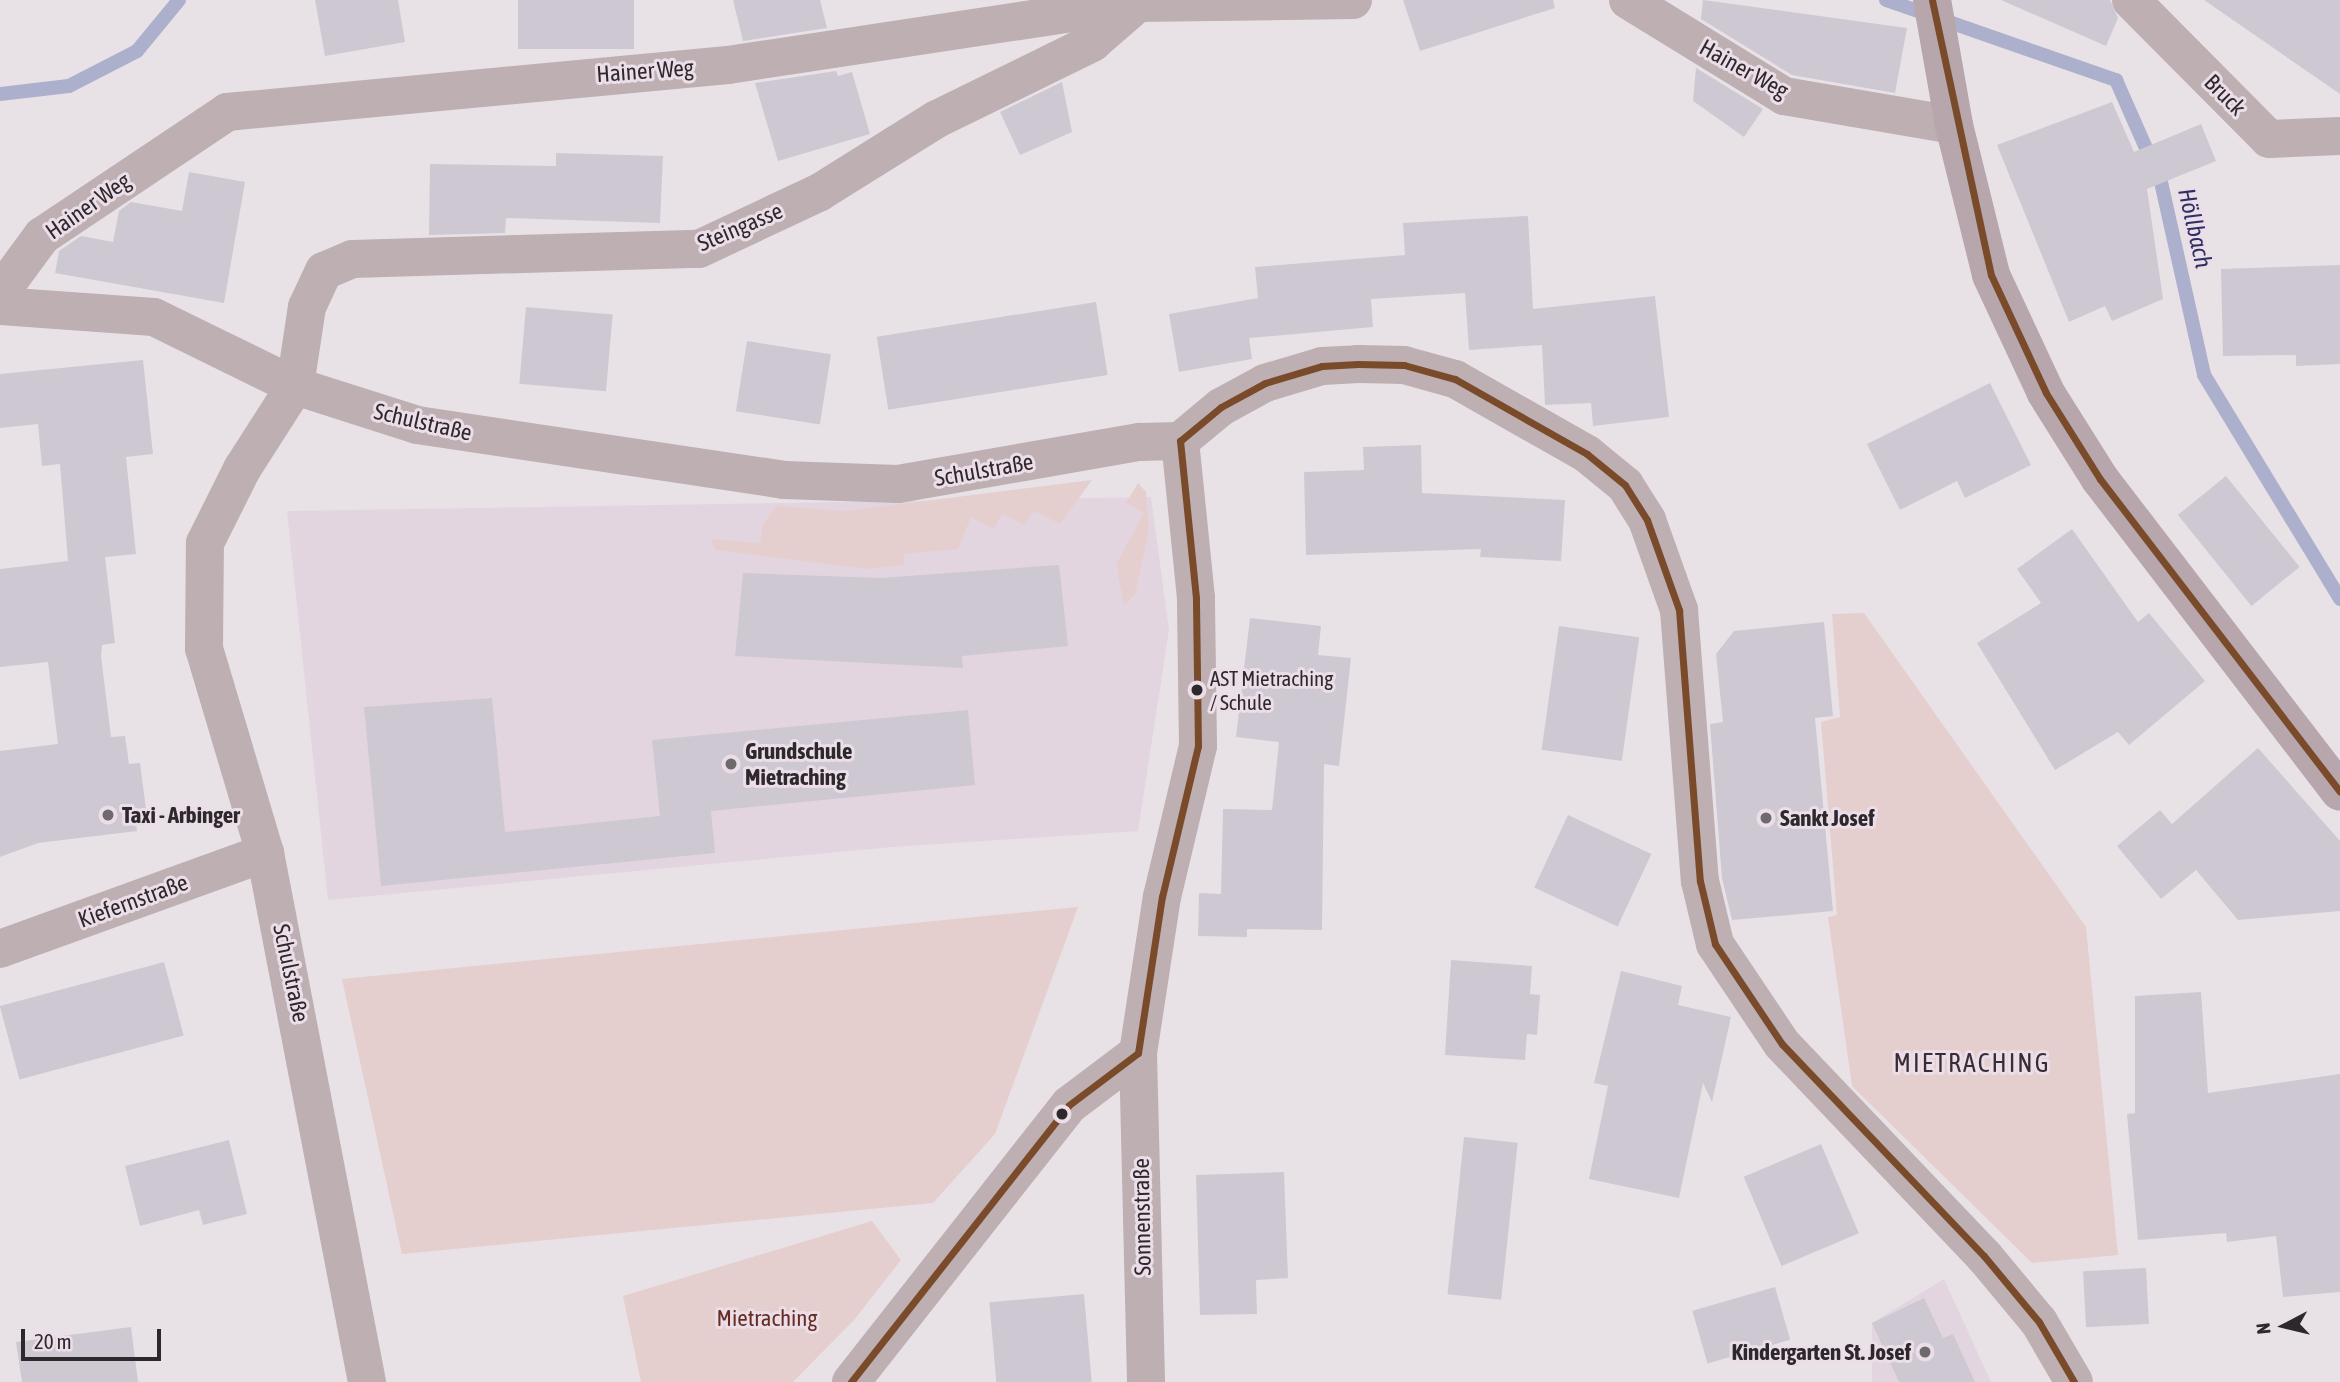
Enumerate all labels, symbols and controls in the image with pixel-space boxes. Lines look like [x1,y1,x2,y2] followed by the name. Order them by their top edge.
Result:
[1695,33,1793,105] street label: Hainer Weg
[596,54,694,88] street label: Hainer Weg
[2198,68,2252,122] street label: Bruck
[40,167,136,245] street label: Hainer Weg
[2172,185,2218,271] water label: Höllbach
[693,197,787,257] street label: Steingasse
[371,397,475,447] street label: Schulstraße
[933,448,1035,492] street label: Schulstraße
[1210,665,1333,715] place label: AST Mietraching / Schule
[1190,683,1204,697] marker: AST Mietraching / Schule
[745,737,852,791] place label: Grundschule Mietraching
[723,756,739,772] marker: Grundschule Mietraching
[122,801,240,829] place label: Taxi - Arbinger
[1780,804,1874,832] place label: Sankt Josef
[100,807,116,823] marker: Taxi - Arbinger
[1758,810,1774,826] marker: Sankt Josef
[74,868,192,934] street label: Kiefernstraße
[267,921,315,1025] street label: Schulstraße
[1895,1048,2049,1080] district label: MIETRACHING
[1055,1107,1069,1121] unlabelled marker
[1127,1158,1157,1276] street label: Sonnenstraße
[2249,1291,2319,1361] north arrow
[717,1304,817,1332] park label: Mietraching
[24,1316,164,1360] scale bar
[2252,1322,2275,1335] text: N
[34,1329,72,1353] text: 20 m
[1731,1338,1911,1366] place label: Kindergarten St. Josef
[1917,1344,1933,1360] marker: Kindergarten St. Josef

